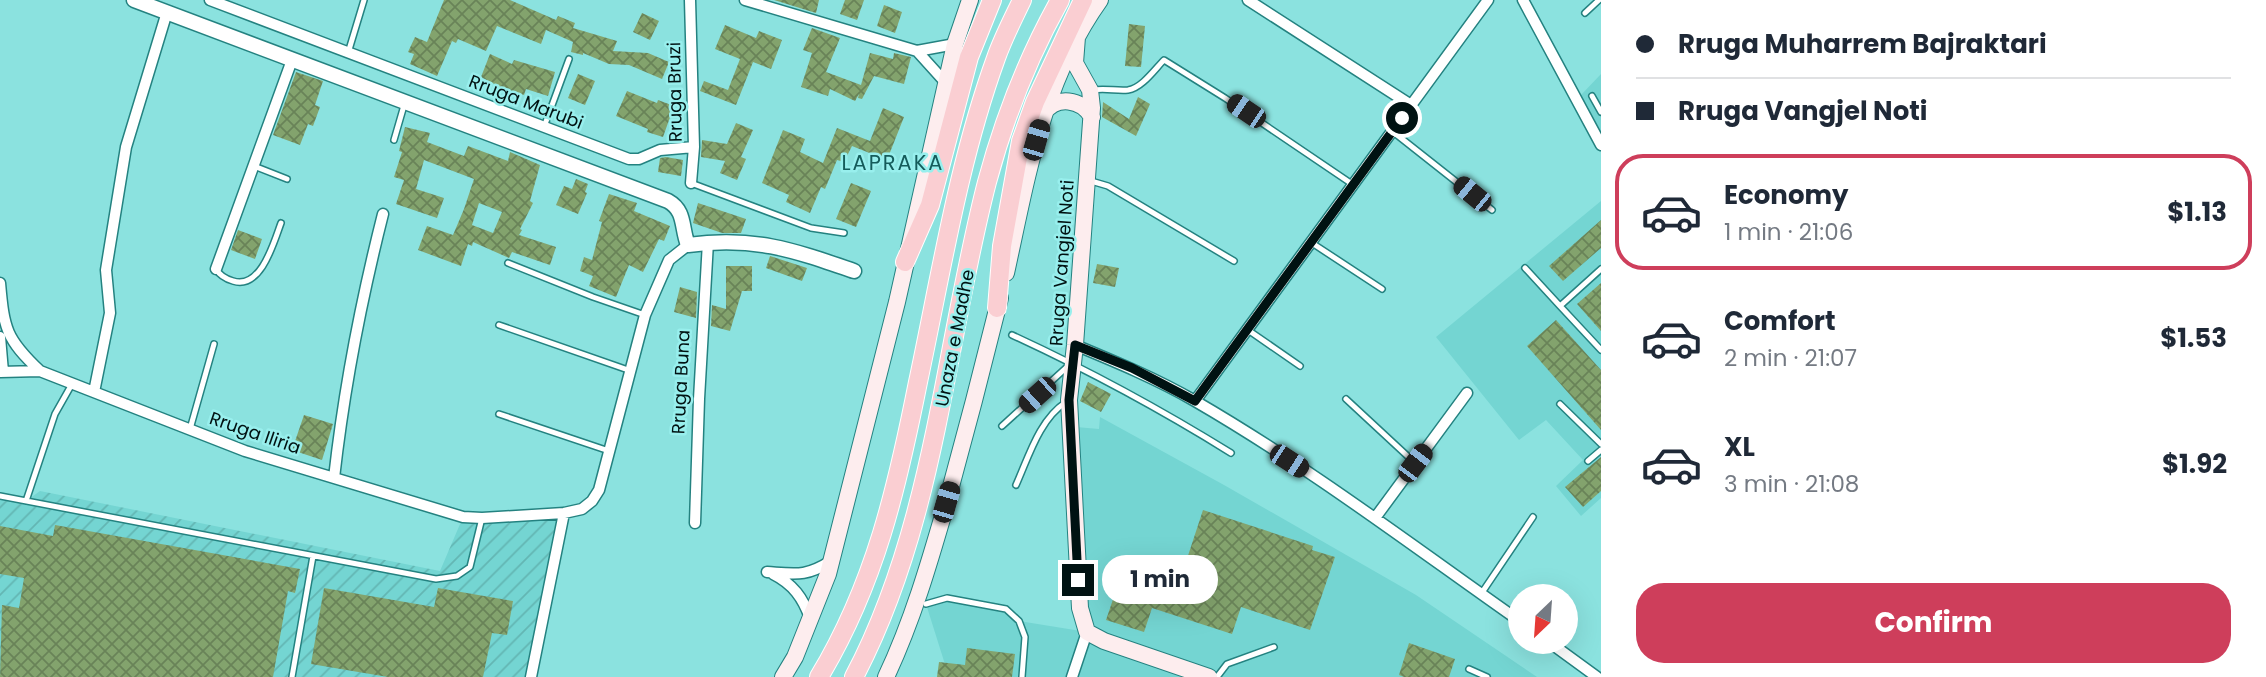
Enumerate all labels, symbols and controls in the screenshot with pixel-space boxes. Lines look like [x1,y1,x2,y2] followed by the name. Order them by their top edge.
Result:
[1678,26,2047,62] text: Rruga Muharrem Bajraktari
[661,42,688,142] street label: Rruga Bruzi
[465,68,587,135] street label: Rruga Marubi
[1223,91,1270,131] car
[1678,93,1927,129] text: Rruga Vangjel Noti
[1386,102,1418,134] route start
[1021,117,1052,163] car
[841,148,945,177] district label: LAPRAKA
[1450,173,1495,215] car
[1724,177,1848,213] text: Economy
[1043,179,1080,347] street label: Rruga Vangjel Noti
[1640,181,1703,244] icon: car
[2167,194,2227,230] text: $1.13
[1724,216,1853,248] text: 1 min · 21:06
[929,267,980,409] street label: Unaza e Madhe
[1724,303,1836,339] text: Comfort
[1640,307,1703,370] icon: car
[2160,320,2227,356] text: $1.53
[665,329,696,435] street label: Rruga Buna
[1724,342,1857,374] text: 2 min · 21:07
[1015,373,1060,417] car
[206,405,304,460] street label: Rruga Iliria
[1724,429,1755,465] text: XL
[1640,433,1703,496] icon: car
[1394,440,1437,486] car
[1266,441,1313,481] car
[2162,446,2227,482] text: $1.92
[1724,468,1859,500] text: 3 min · 21:08
[931,479,962,525] car
[1102,556,1218,604] callout: 1 min
[1130,563,1190,595] text: 1 min
[1062,564,1094,596] route end
[1636,583,2231,663] button: Confirm
[1508,584,1578,654] north arrow
[1508,584,1578,654] map controls

